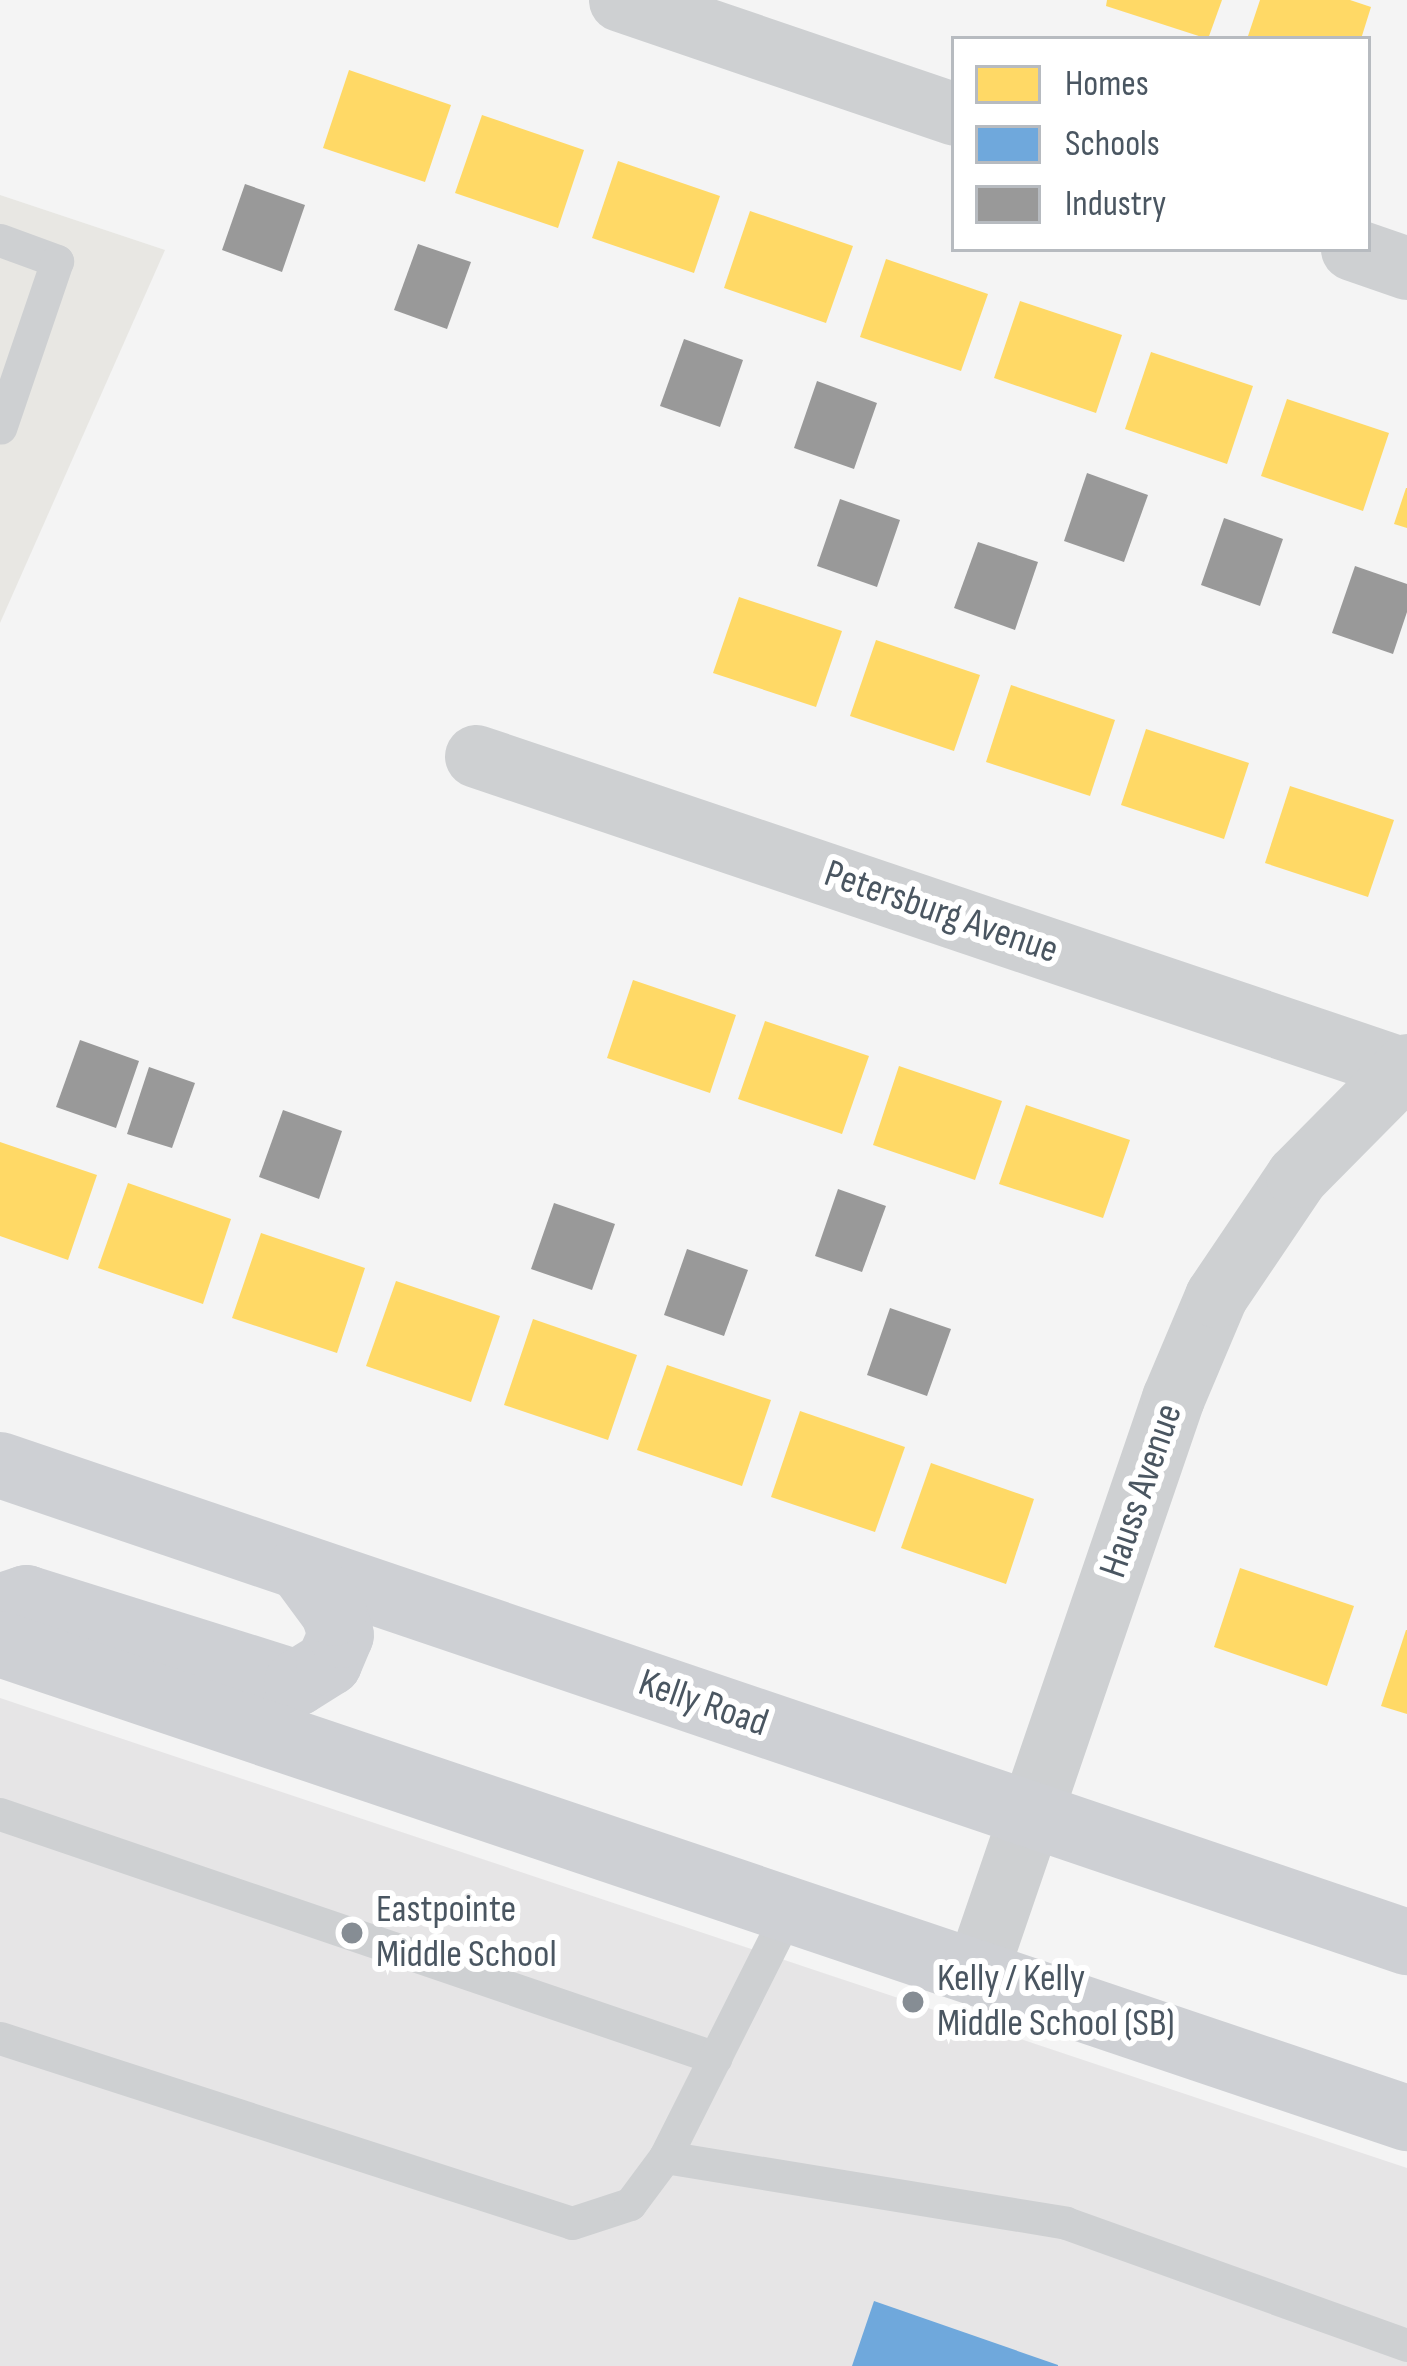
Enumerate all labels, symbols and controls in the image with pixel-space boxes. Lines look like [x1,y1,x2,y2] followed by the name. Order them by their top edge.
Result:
[951,36,1371,252] legend
[1065,63,1149,106] text: Homes
[1065,123,1160,166] text: Schools
[1065,183,1166,226] text: Industry
[818,851,1064,975] street label: Petersburg Avenue
[1091,1398,1193,1584] street label: Hauss Avenue
[632,1660,774,1748] street label: Kelly Road
[376,1888,557,1979] place label: Eastpointe Middle School
[339,1920,365,1946] marker: Eastpointe Middle School
[937,1957,1175,2048] place label: Kelly / Kelly Middle School (SB)
[900,1989,926,2015] marker: Kelly / Kelly Middle School (SB)

